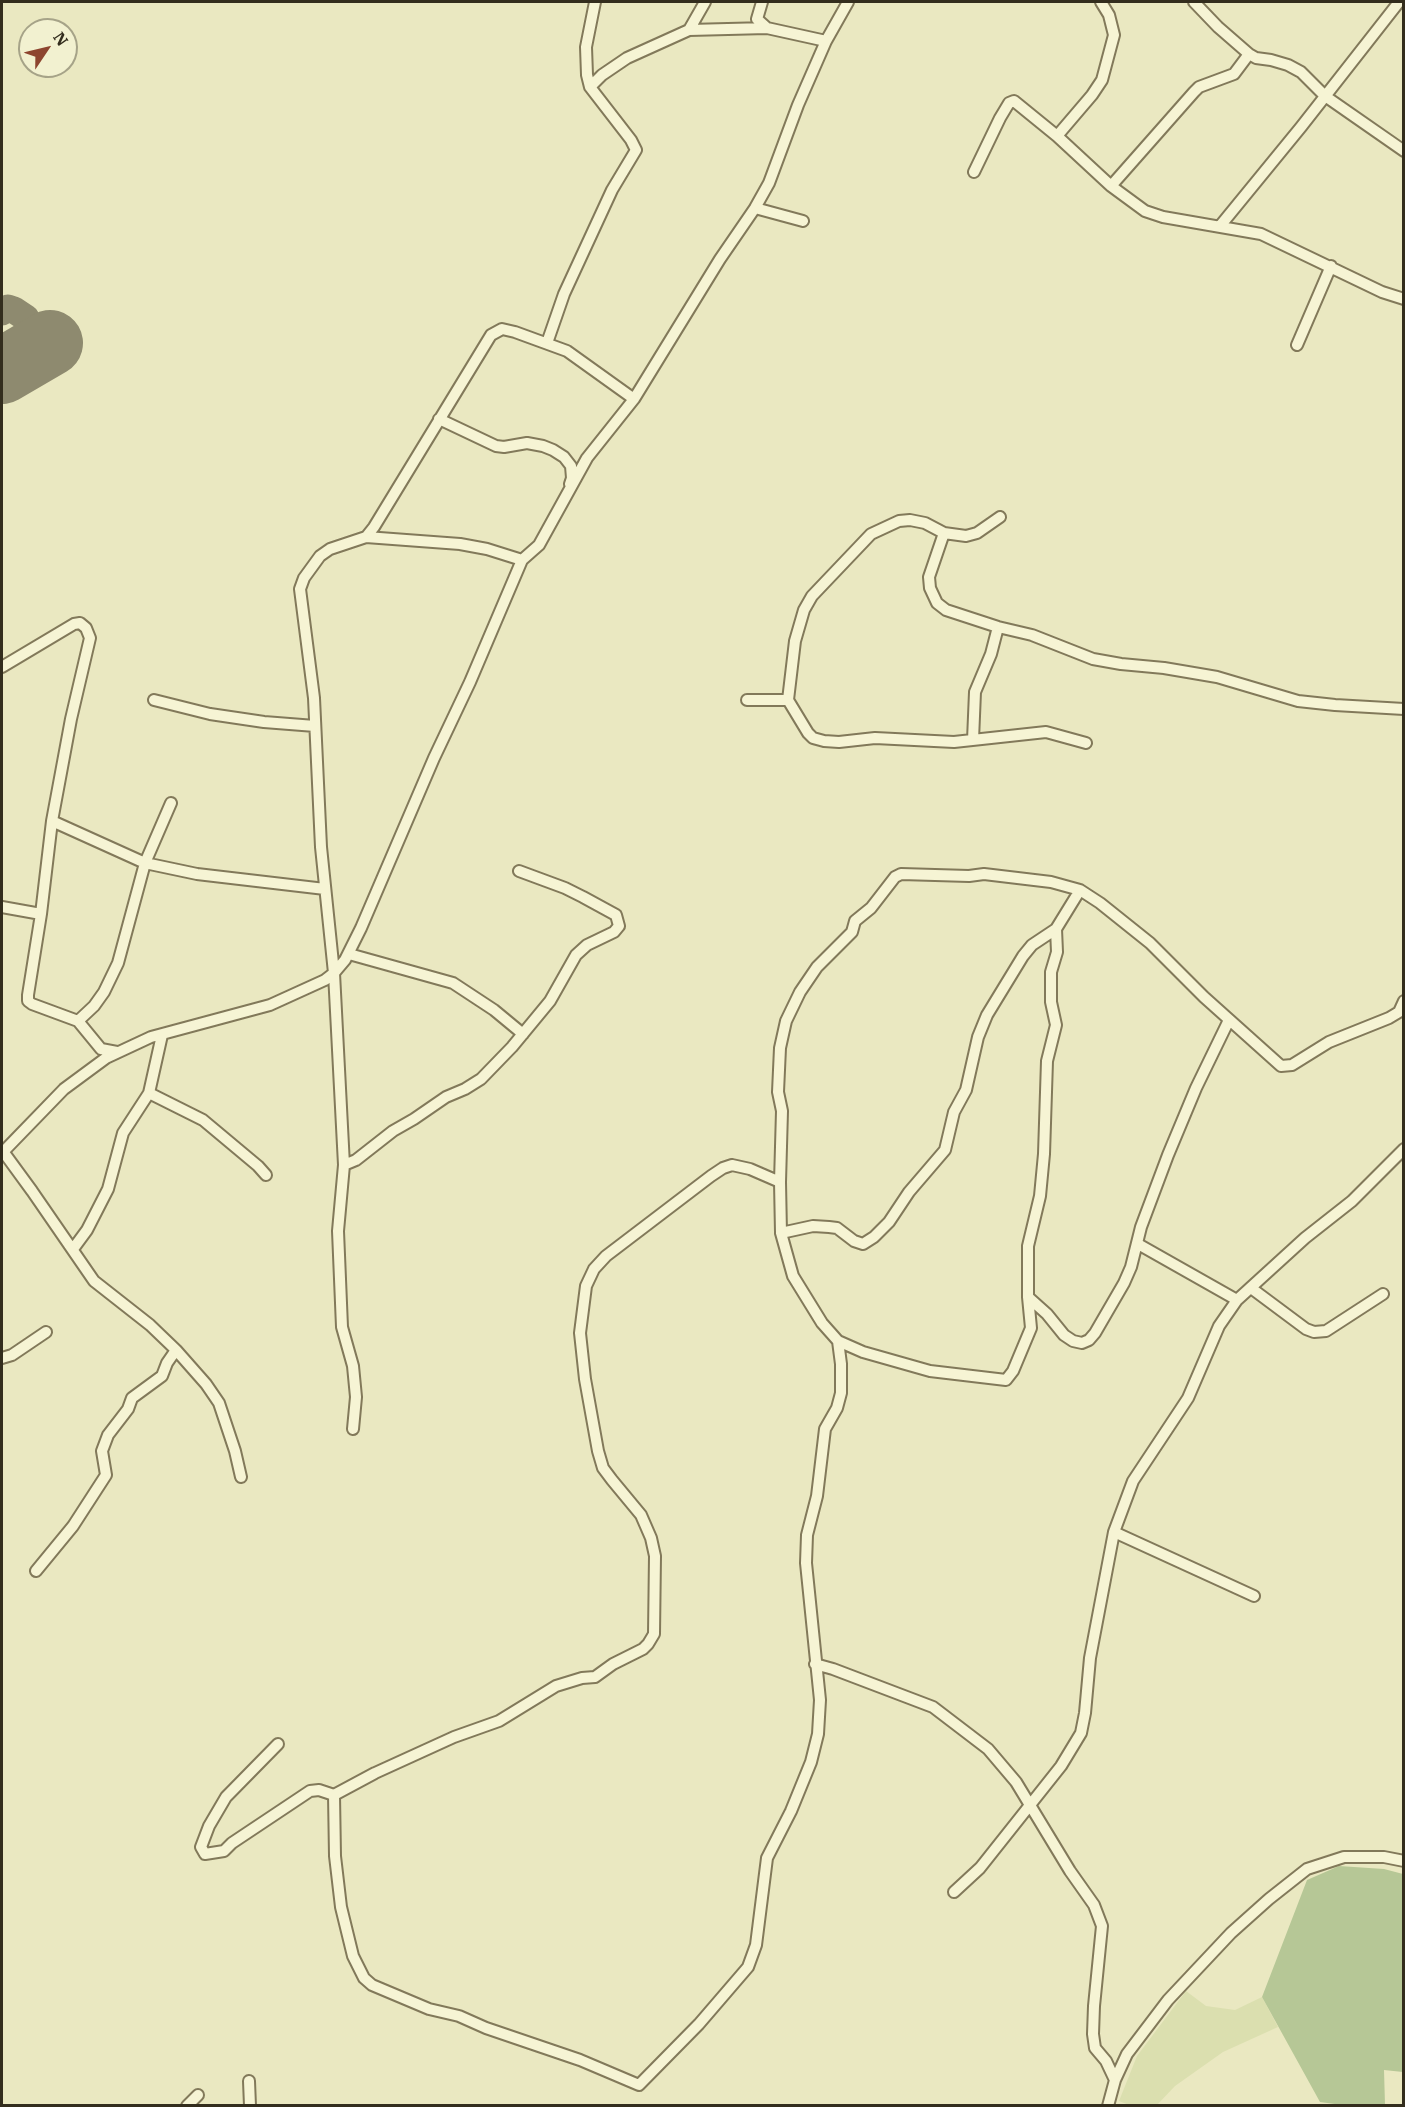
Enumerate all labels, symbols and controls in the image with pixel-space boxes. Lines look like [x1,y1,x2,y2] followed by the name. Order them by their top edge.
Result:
[18,18,78,78] north arrow
[49,28,73,50] text: N

